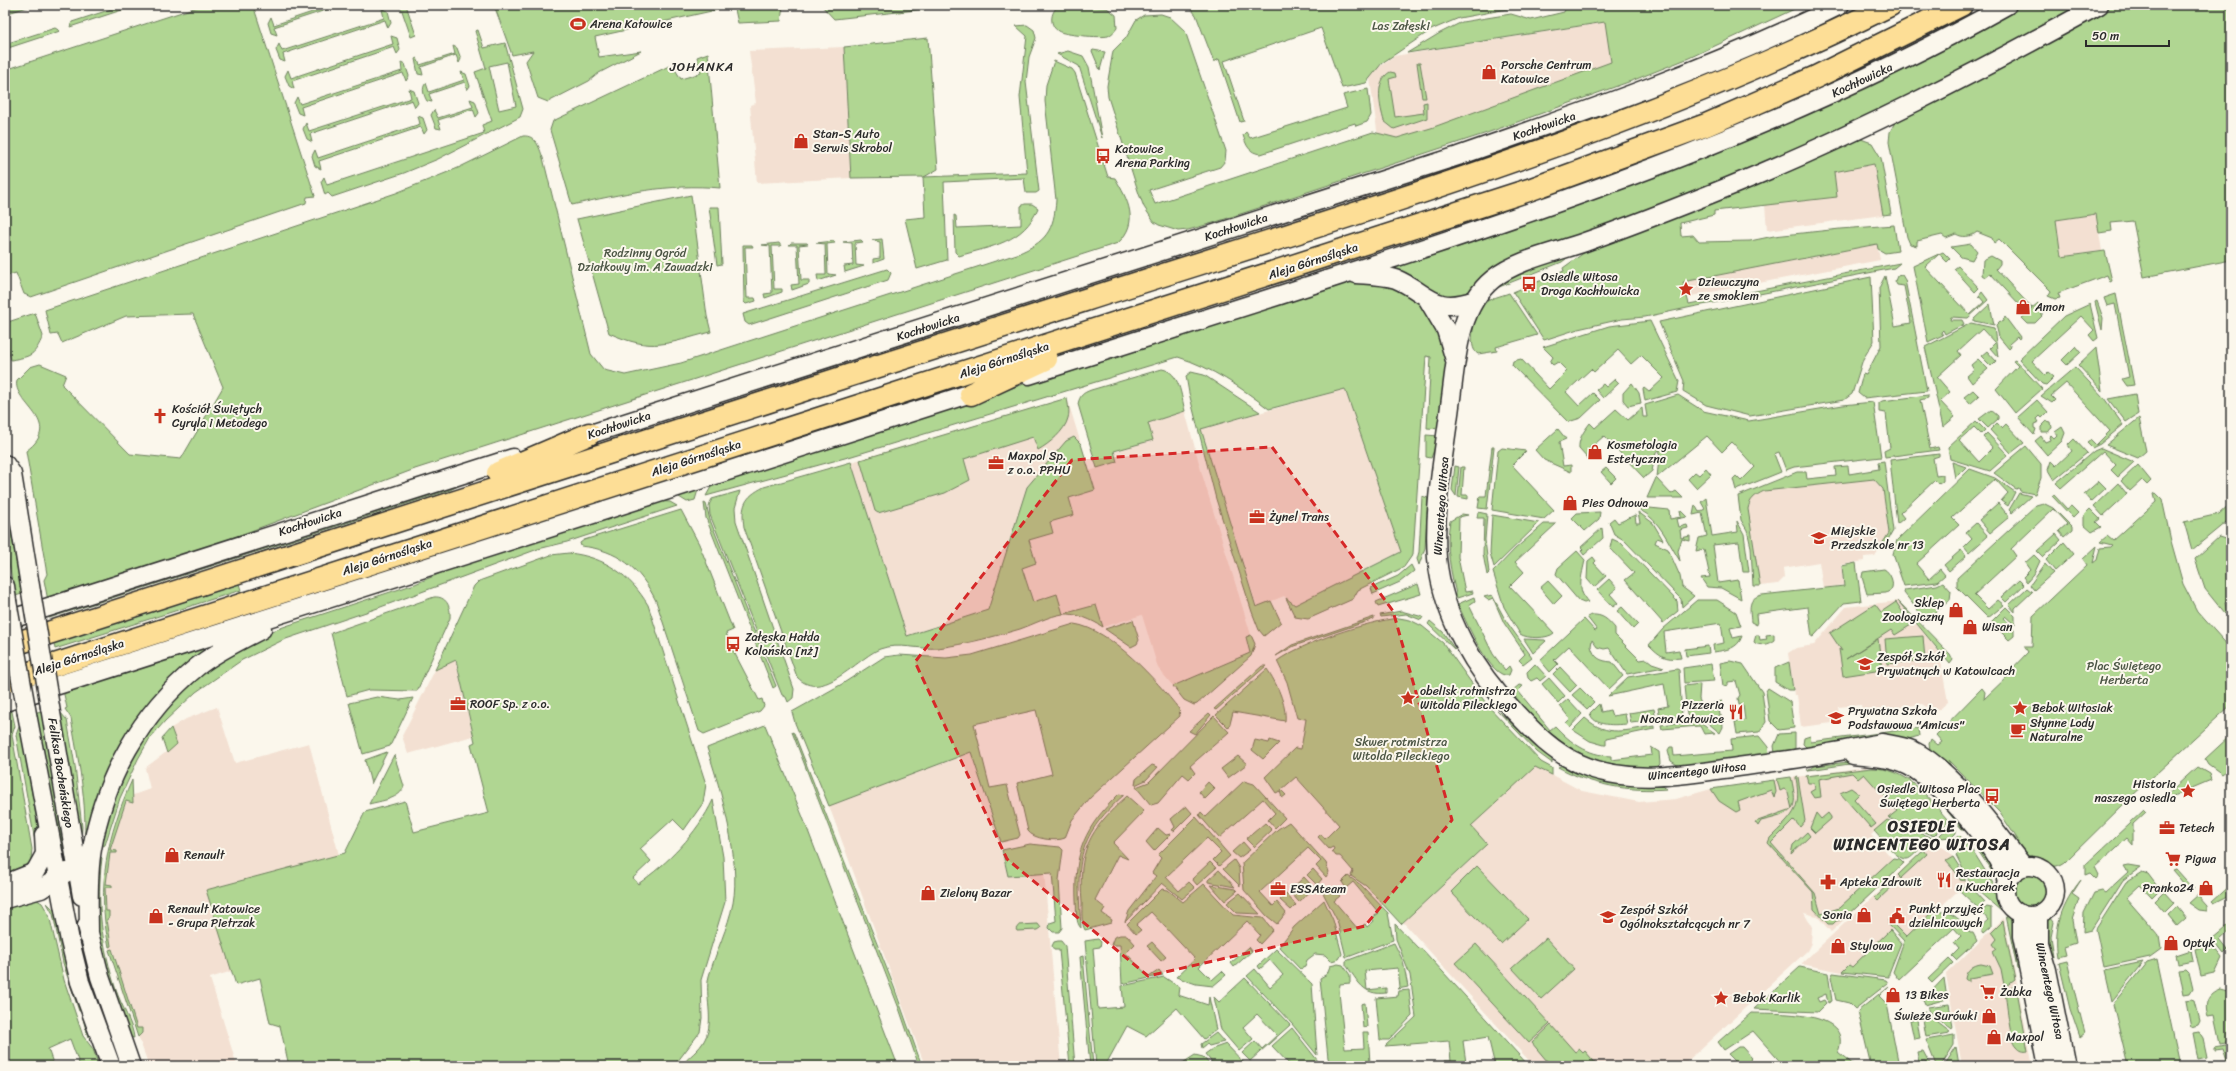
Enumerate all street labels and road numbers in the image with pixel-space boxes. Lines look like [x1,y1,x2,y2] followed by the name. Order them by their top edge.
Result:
[1828,56,1896,104] street label: Kochłowicka
[1509,105,1579,147] street label: Kochłowicka
[1201,206,1271,248] street label: Kochłowicka
[1264,236,1361,286] street label: Aleja Górnośląska
[893,306,963,348] street label: Kochłowicka
[955,335,1052,385] street label: Aleja Górnośląska
[584,404,654,446] street label: Kochłowicka
[647,433,744,483] street label: Aleja Górnośląska
[1427,456,1455,556] street label: Wincentego Witosa
[275,501,345,543] street label: Kochłowicka
[338,532,435,582] street label: Aleja Górnośląska
[30,632,127,682] street label: Aleja Górnośląska
[41,716,81,830] street label: Feliksa Bocheńskiego
[1647,755,1747,787] street label: Wincentego Witosa
[2029,940,2071,1042] street label: Wincentego Witosa

